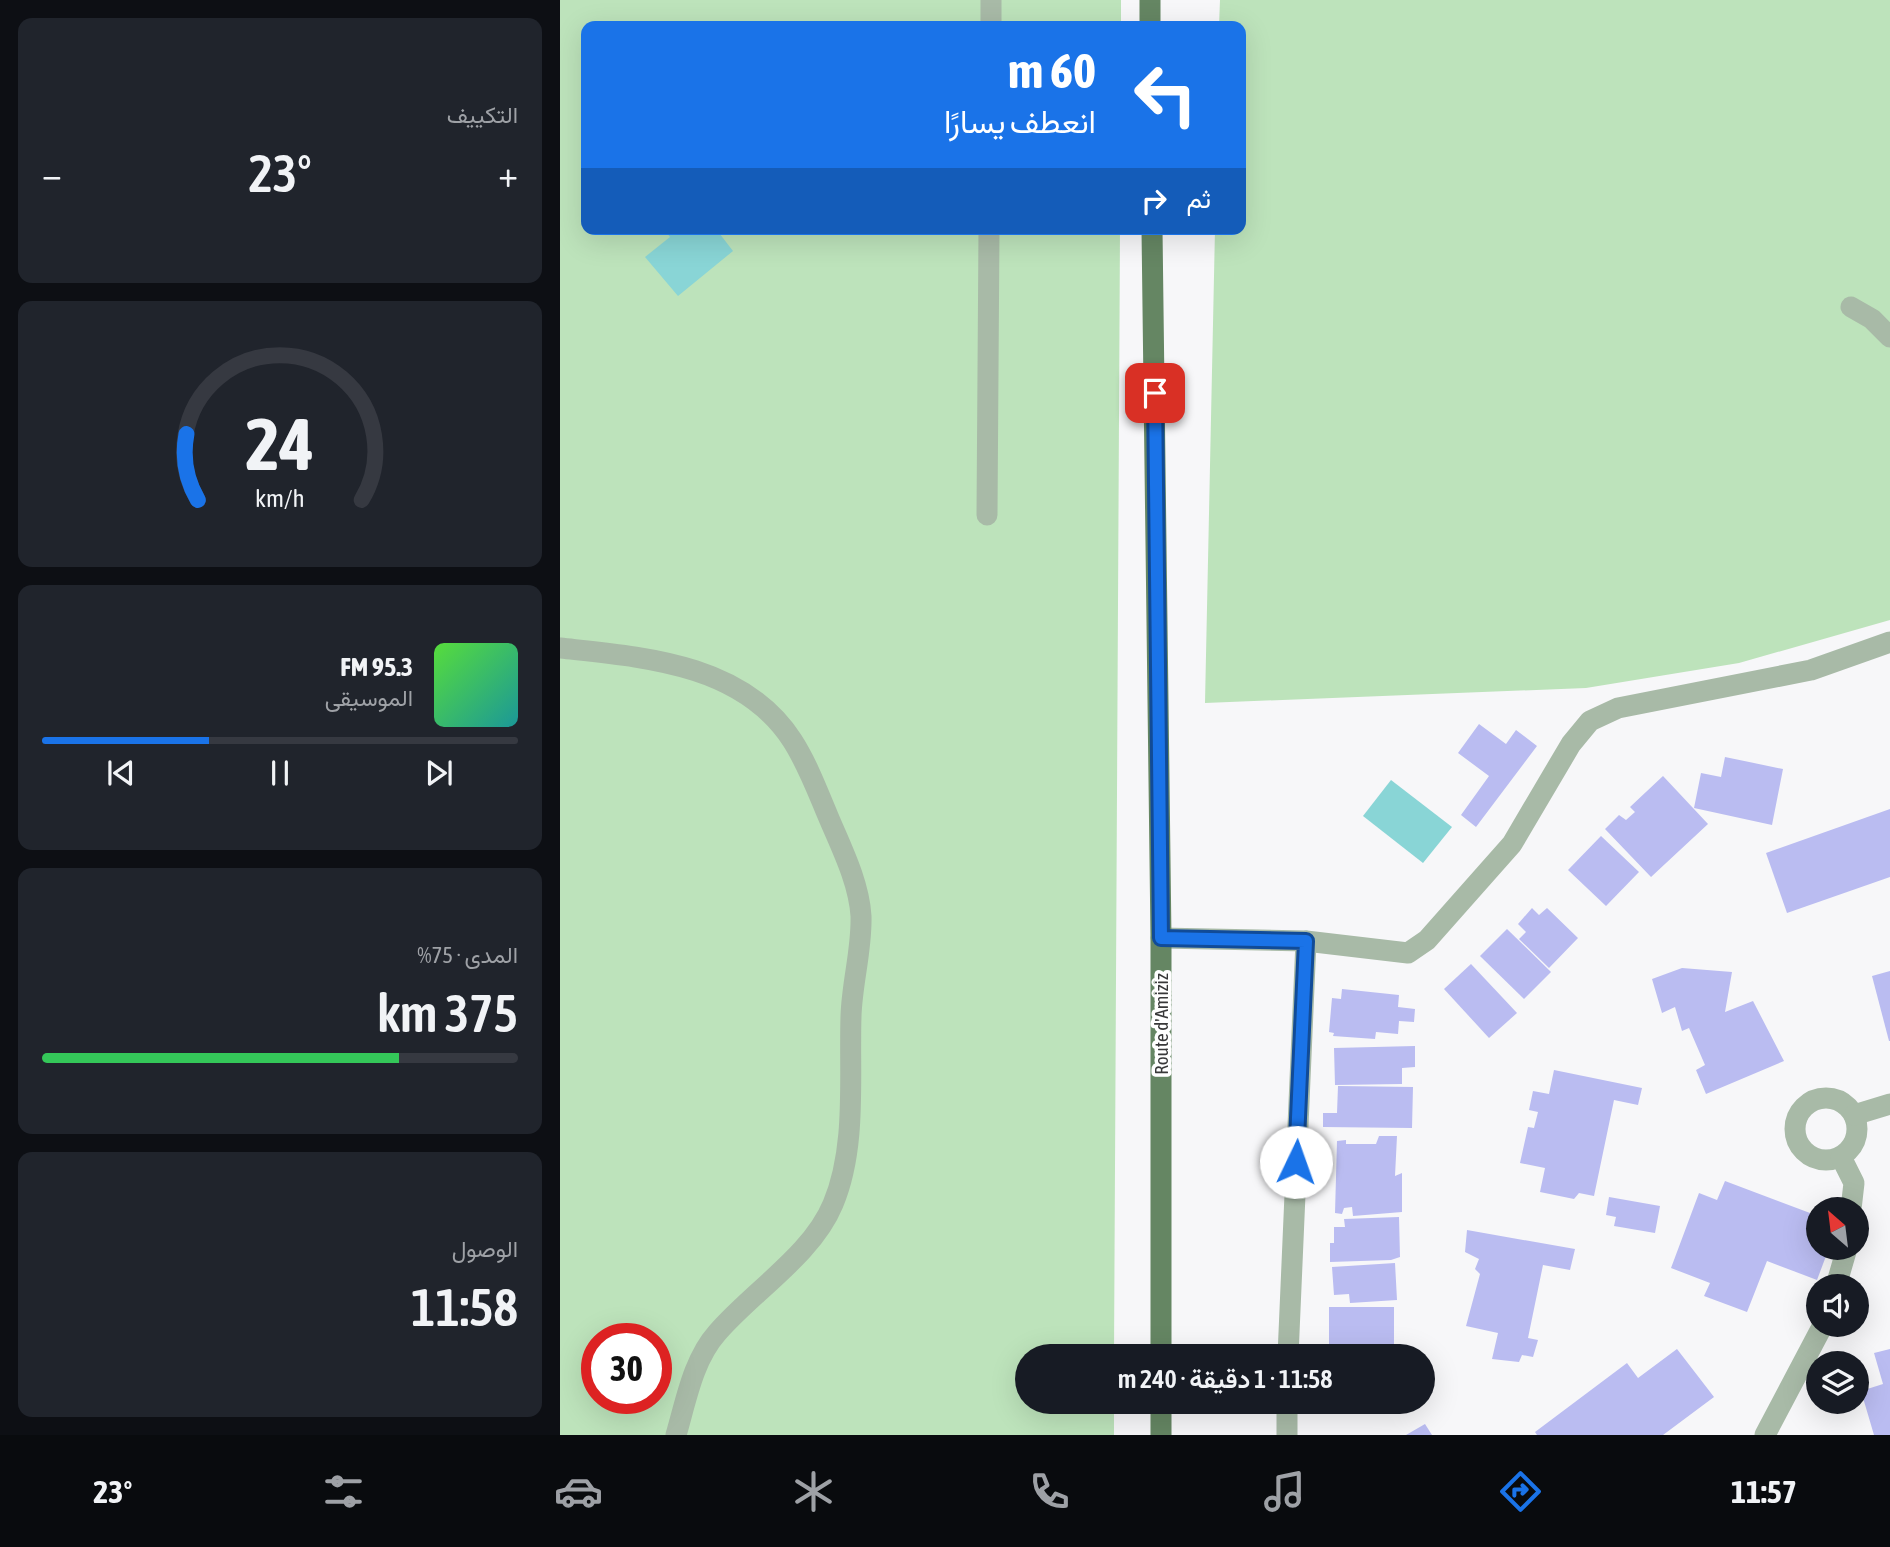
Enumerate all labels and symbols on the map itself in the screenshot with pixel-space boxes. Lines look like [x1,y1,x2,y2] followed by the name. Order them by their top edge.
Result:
[1125,363,1185,423] pin
[1150,973,1172,1075] street label: Route d'Amiziz
[1259,1125,1333,1199] position arrow
[1806,1197,1869,1260] north arrow
[581,1323,672,1414] speed limit sign: 30

